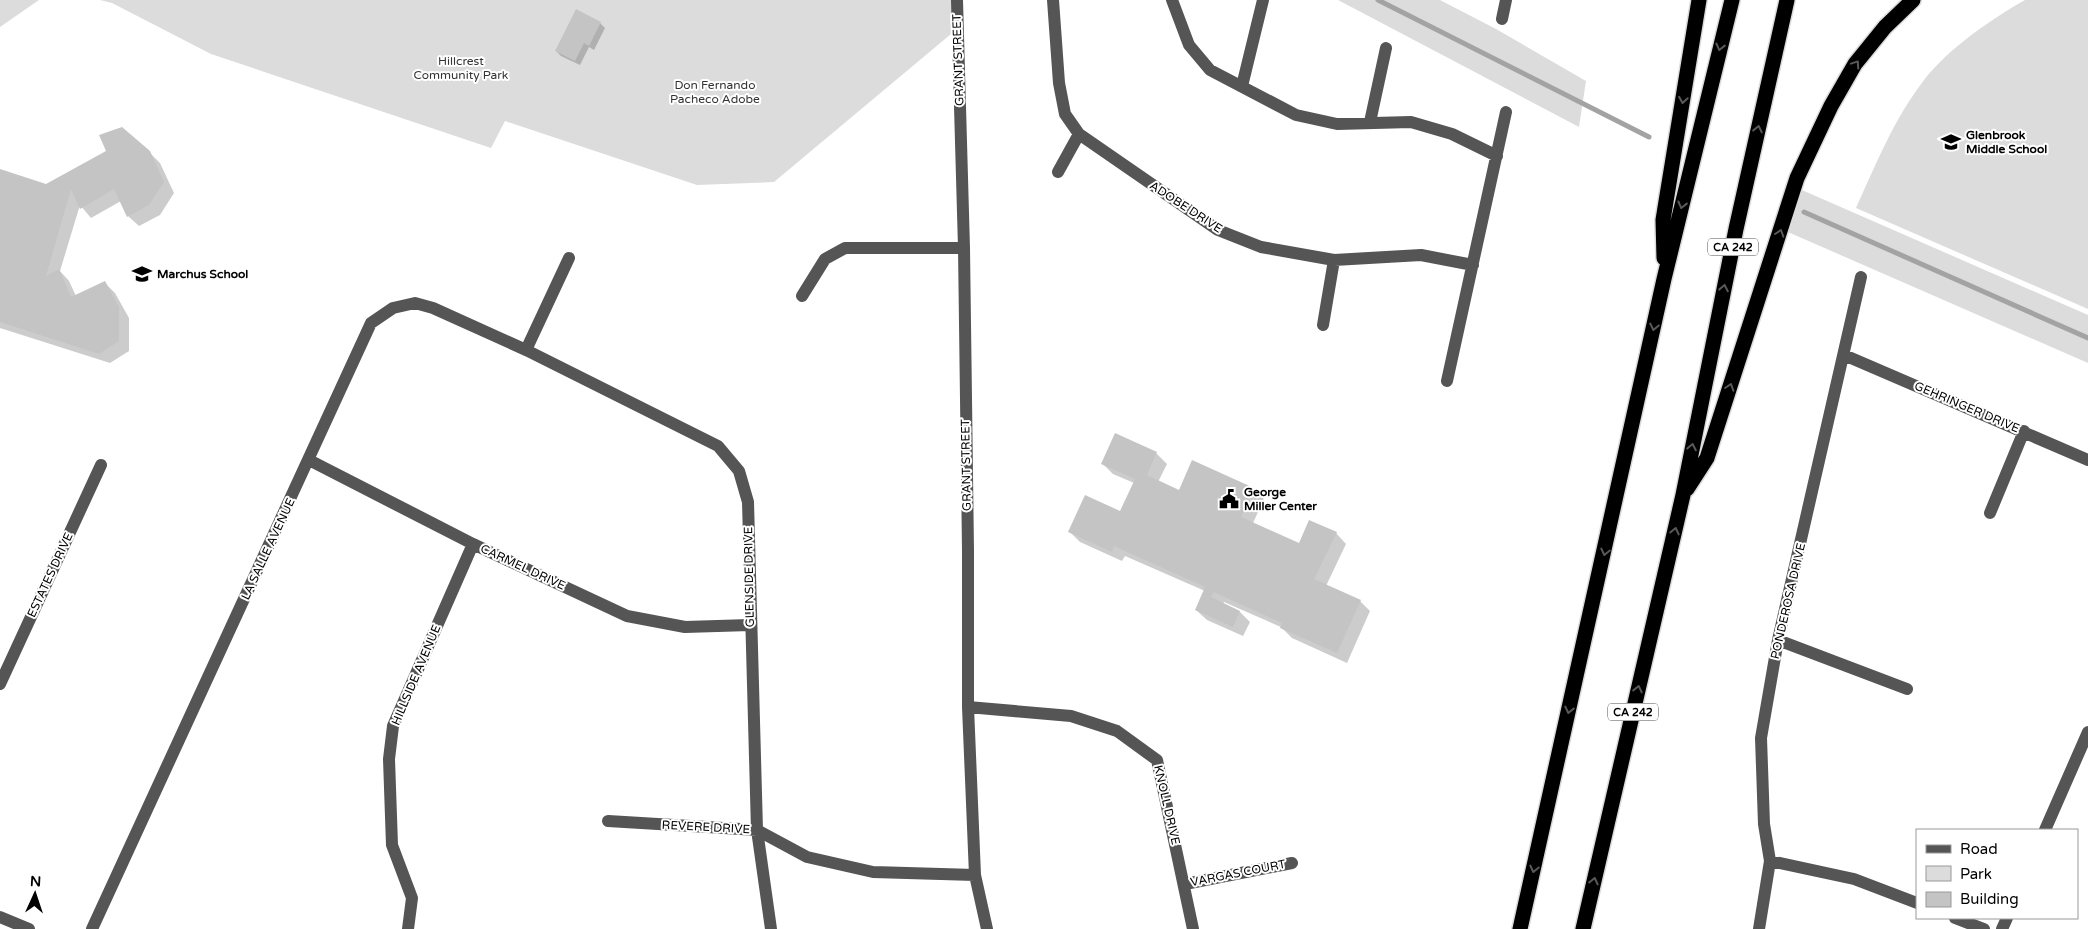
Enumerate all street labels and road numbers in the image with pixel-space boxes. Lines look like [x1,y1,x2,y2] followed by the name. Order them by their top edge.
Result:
[949,13,967,106] street label: GRANT STREET
[1147,178,1225,236] street label: ADOBE DRIVE
[1708,238,1758,256] road number: CA 242
[1912,379,2022,436] street label: GEHRINGER DRIVE
[958,418,974,511] street label: GRANT STREET
[238,496,298,602] street label: LA SALLE AVENUE
[741,526,757,628] street label: GLENSIDE DRIVE
[24,530,76,620] street label: ESTATES DRIVE
[478,541,568,593] street label: CARMEL DRIVE
[1768,541,1808,660] street label: PONDEROSA DRIVE
[389,622,444,727] street label: HILLSIDE AVENUE
[1608,704,1658,720] road number: CA 242
[1151,764,1183,847] street label: KNOLL DRIVE
[661,818,751,836] street label: REVERE DRIVE
[1189,857,1287,889] street label: VARGAS COURT

